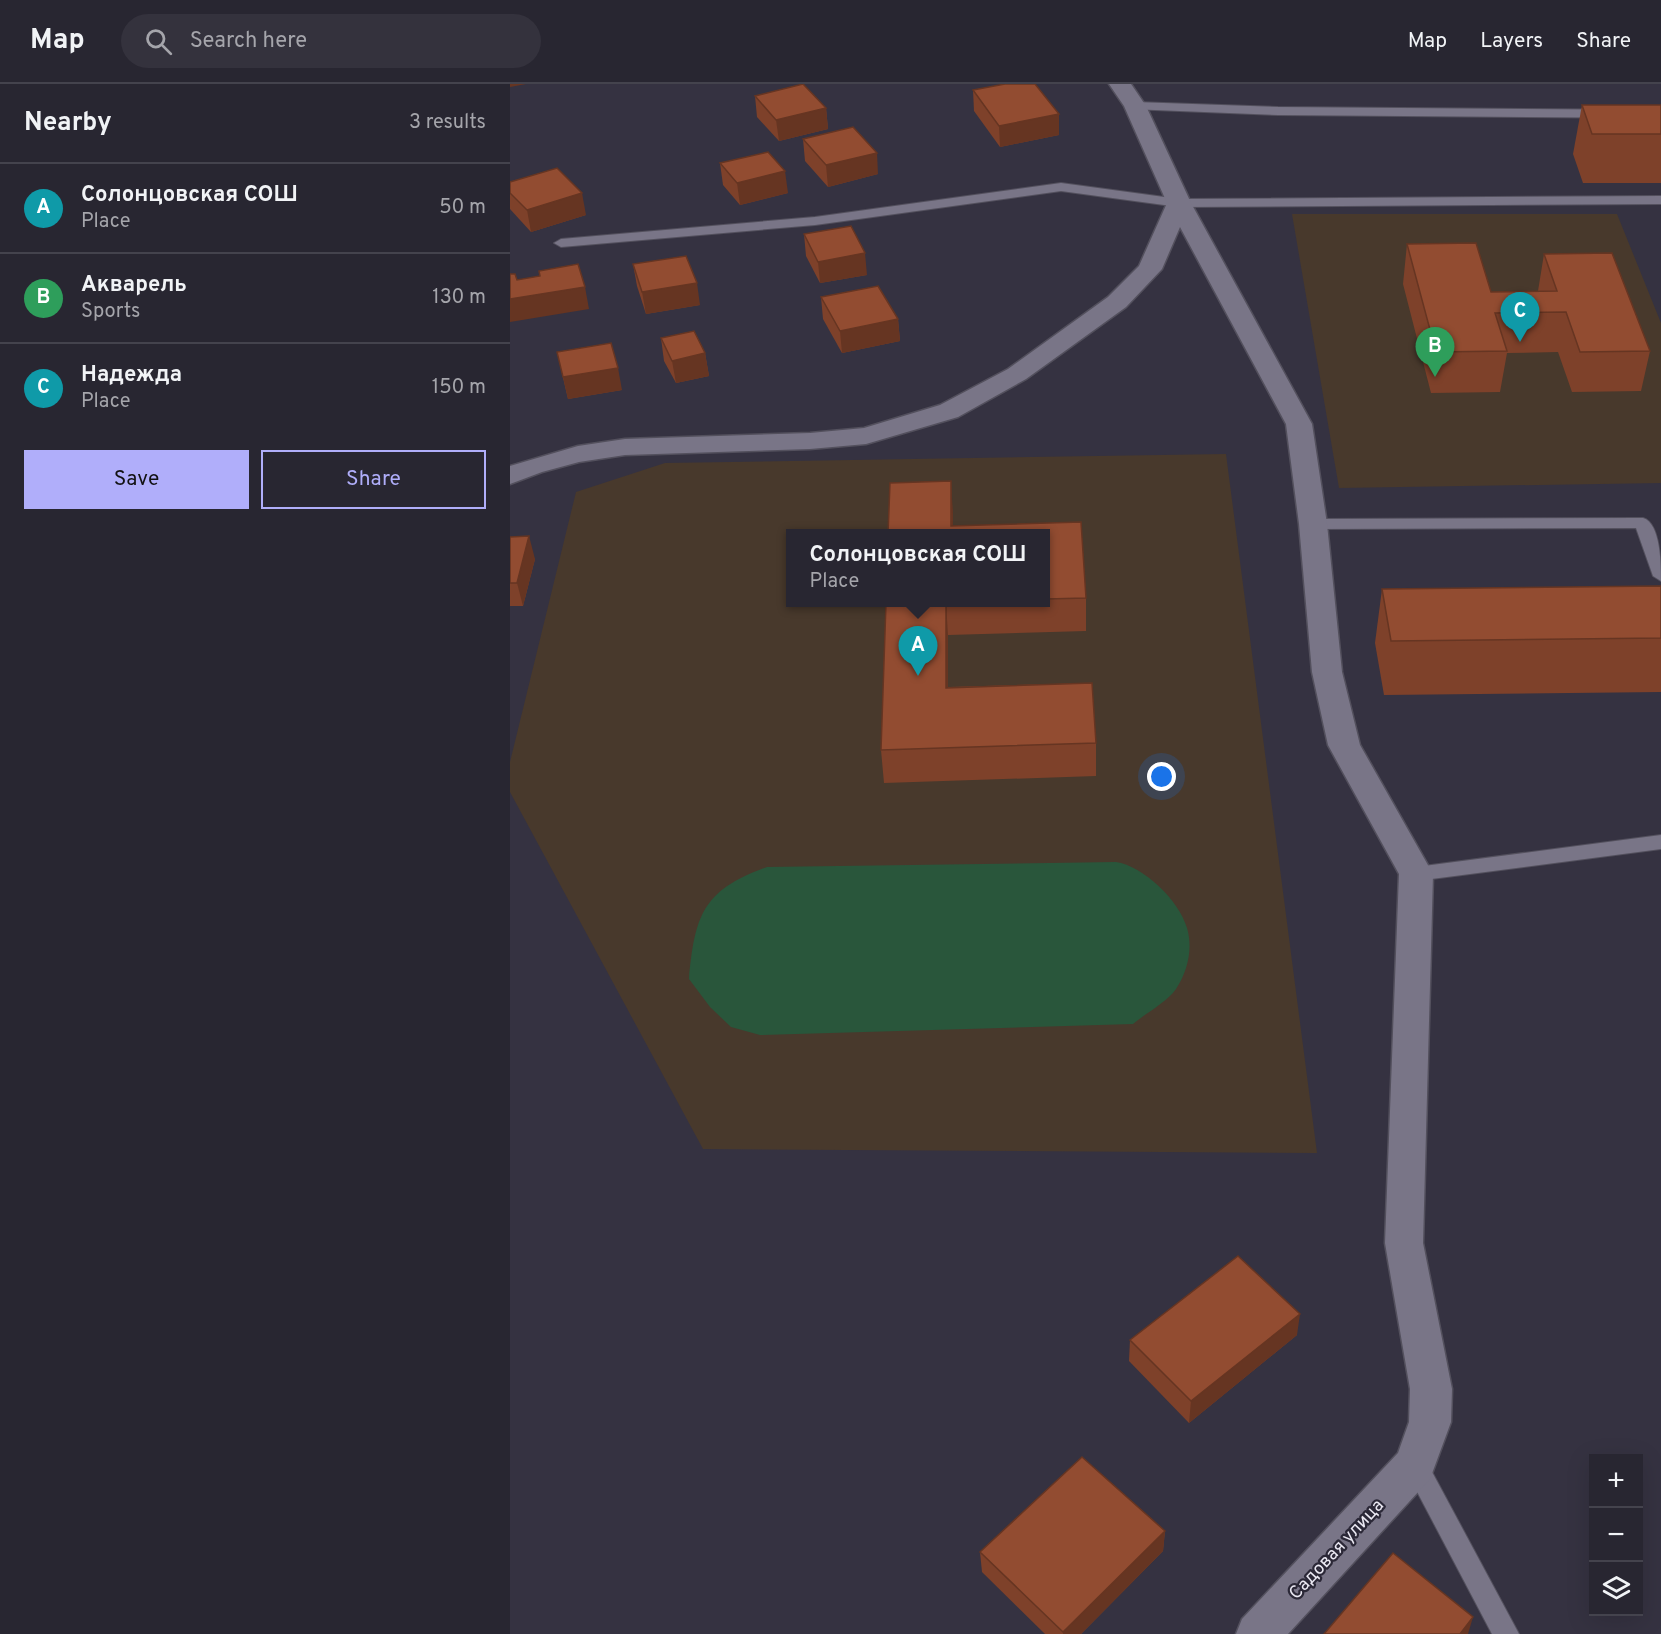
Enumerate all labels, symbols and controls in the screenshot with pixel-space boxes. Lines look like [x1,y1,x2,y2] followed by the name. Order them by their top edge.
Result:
[121,14,541,68] search box
[30,23,85,59] text: Map
[142,25,175,58] icon: search
[190,28,307,55] text: Search here
[1408,28,1447,55] text: Map
[1480,28,1543,55] text: Layers
[1576,28,1631,55] text: Share
[24,107,112,140] text: Nearby
[409,110,486,136] text: 3 results
[81,182,298,209] text: Солонцовская СОШ
[36,195,51,221] text: A
[439,195,486,221] text: 50 m
[81,209,131,235] text: Place
[81,272,187,299] text: Акварель
[37,285,50,311] text: B
[432,285,486,311] text: 130 m
[1500,292,1540,342] pin: C
[81,299,141,325] text: Sports
[1416,328,1454,377] pin: B
[81,362,182,389] text: Надежда
[37,375,50,401] text: C
[432,375,486,401] text: 150 m
[81,389,131,415] text: Place
[24,450,249,509] button: Save
[261,450,486,509] button: Share
[786,529,1050,607] popup
[810,542,1026,569] text: Солонцовская СОШ
[810,569,859,595] text: Place
[898,626,938,676] pin: A
[1147,762,1176,791] your location
[1589,1454,1643,1616] map controls
[1589,1454,1643,1508] button: +
[1285,1495,1389,1605] street label: Садовая улица
[1589,1508,1643,1562] button: −
[1589,1562,1643,1616] button: layers

